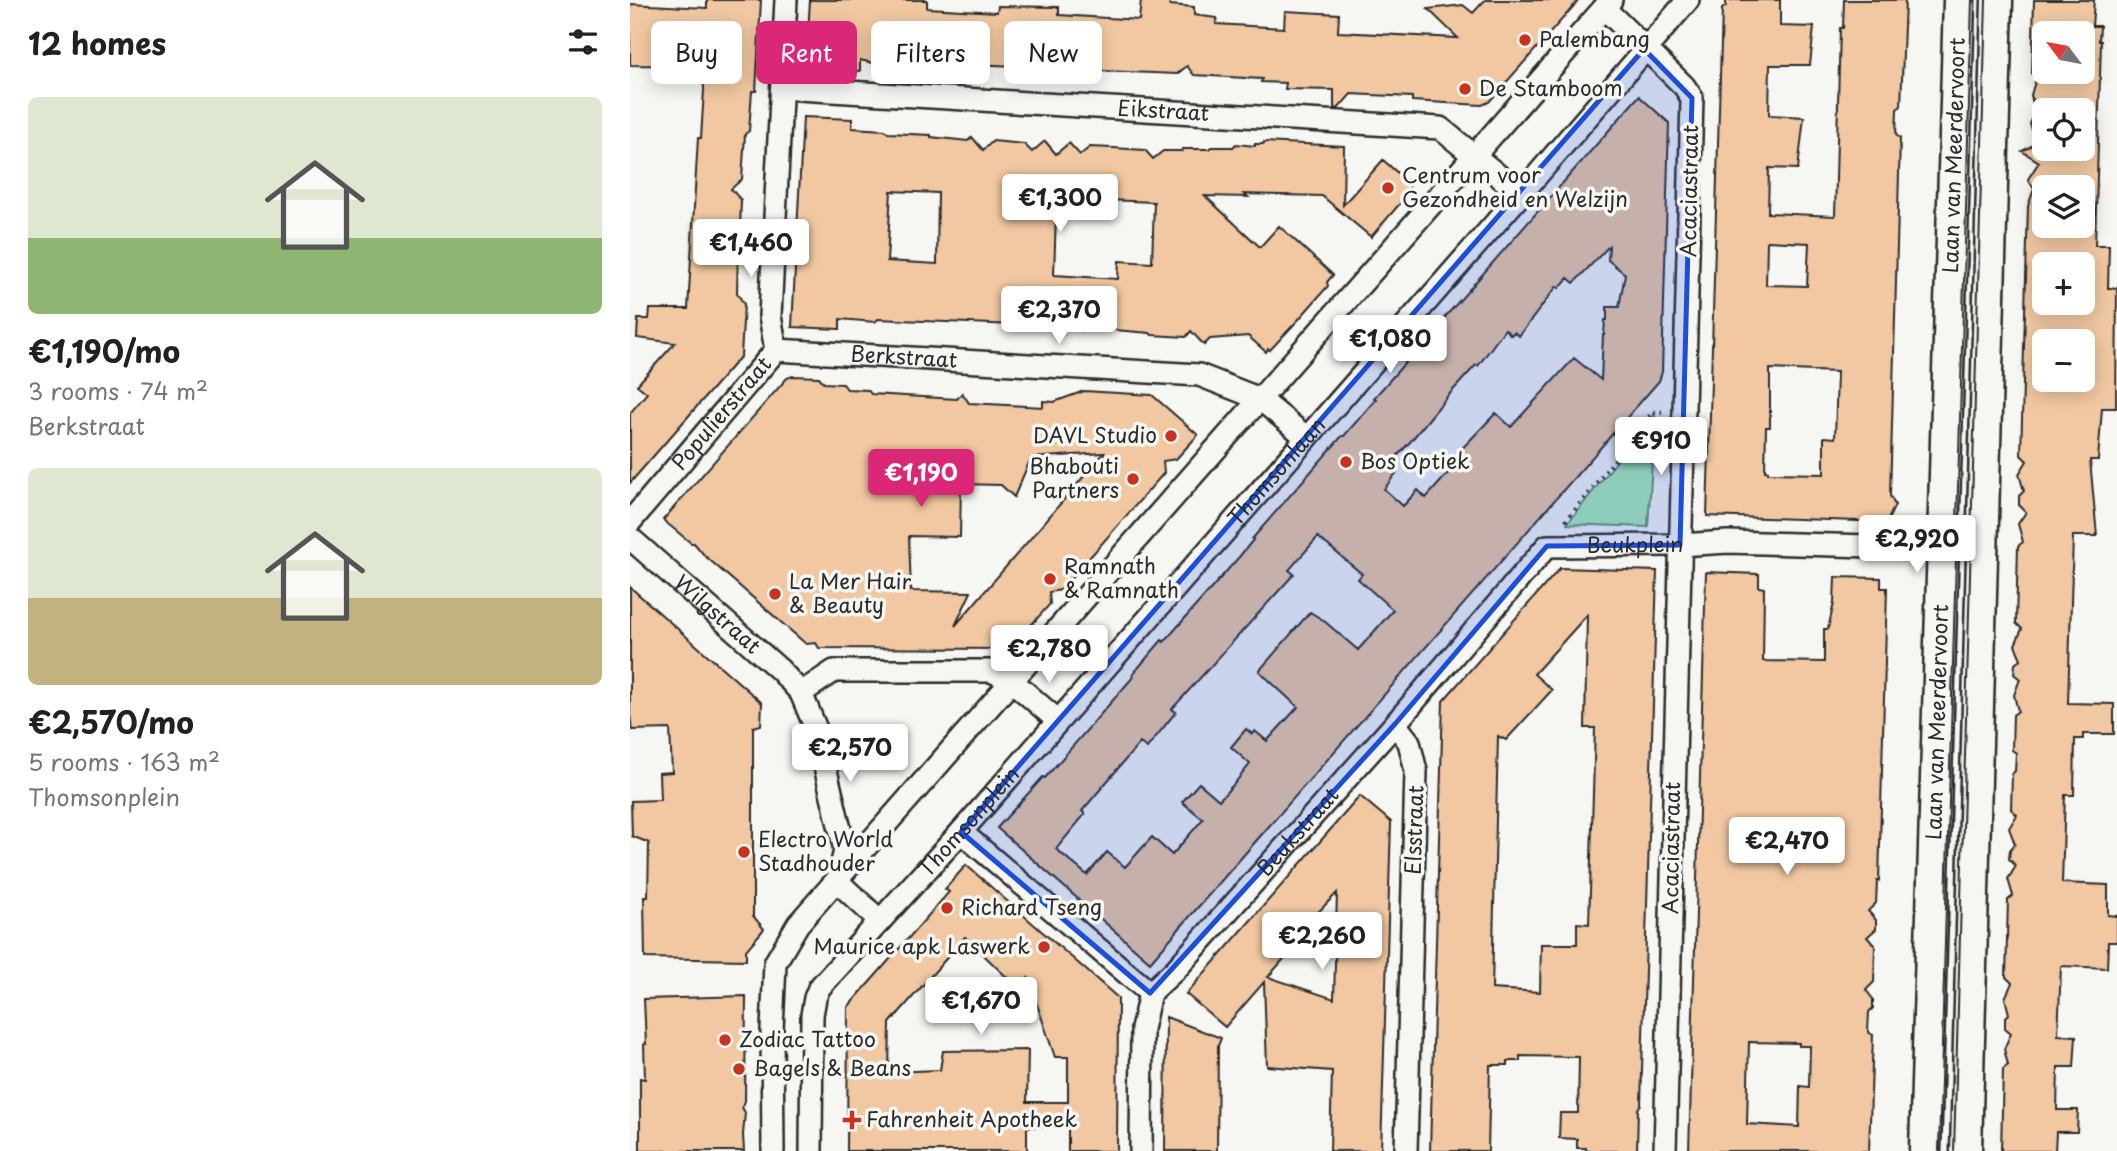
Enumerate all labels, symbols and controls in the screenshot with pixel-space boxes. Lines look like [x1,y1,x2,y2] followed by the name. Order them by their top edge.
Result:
[28,20,166,65] text: 12 homes
[651,21,742,84] chip: Buy
[756,21,857,84] chip: Rent
[871,21,990,84] chip: Filters
[1004,21,1102,84] chip: New
[2032,21,2095,84] north arrow
[2032,21,2095,392] map controls
[1539,22,1650,54] place label: Palembang
[564,23,602,61] icon: filters
[1517,32,1533,48] marker: Palembang
[1933,37,1972,274] street label: Laan van Meerdervoort
[1479,71,1623,103] place label: De Stamboom
[1457,81,1473,97] marker: De Stamboom
[1117,90,1210,128] street label: Eikstraat
[2032,98,2095,161] button: locate
[1671,125,1705,257] street label: Acaciastraat
[252,142,378,268] icon: home
[1402,158,1628,214] place label: Centrum voor Gezondheid en Welzijn
[1003,174,1117,234] pin: €1,300
[2032,175,2095,238] button: layers
[1018,179,1102,214] text: €1,300
[1380,180,1396,196] marker: Centrum voor Gezondheid en Welzijn
[694,219,808,279] pin: €1,460
[709,224,793,259] text: €1,460
[2032,252,2095,315] button: +
[1002,286,1116,346] pin: €2,370
[1017,291,1101,326] text: €2,370
[1333,316,1447,375] pin: €1,080
[1349,320,1431,355] text: €1,080
[28,328,180,373] text: €1,190/mo
[2032,329,2095,392] button: −
[850,336,958,375] street label: Berkstraat
[663,349,778,476] street label: Populierstraat
[28,373,208,408] text: 3 rooms · 74 m²
[28,408,145,443] text: Berkstraat
[1219,409,1332,532] street label: Thomsonlaan
[1033,418,1157,450] place label: DAVL Studio
[1620,418,1702,477] pin: €910
[1631,422,1691,457] text: €910
[1163,428,1179,444] marker: DAVL Studio
[1360,444,1470,476] place label: Bos Optiek
[864,449,978,509] pin: €1,190
[1029,449,1119,505] place label: Bhabouti Partners
[884,454,958,489] text: €1,190
[1338,454,1354,470] marker: Bos Optiek
[1125,471,1141,487] marker: Bhabouti Partners
[252,513,378,639] icon: home
[1860,516,1974,575] pin: €2,920
[1875,520,1959,555] text: €2,920
[1587,527,1684,560] street label: Beukplein
[1064,549,1179,605] place label: Ramnath & Ramnath
[789,564,912,620] place label: La Mer Hair & Beauty
[668,566,769,660] street label: Wilgstraat
[1042,571,1058,587] marker: Ramnath & Ramnath
[767,586,783,602] marker: La Mer Hair & Beauty
[1916,604,1955,841] street label: Laan van Meerdervoort
[992,626,1106,685] pin: €2,780
[1007,630,1091,665] text: €2,780
[28,699,194,744] text: €2,570/mo
[793,724,907,784] pin: €2,570
[808,729,892,764] text: €2,570
[28,744,220,779] text: 5 rooms · 163 m²
[910,758,1026,883] street label: Thomsonplein
[28,779,180,814] text: Thomsonplein
[1248,779,1346,882] street label: Beukstraat
[1653,782,1687,914] street label: Acaciastraat
[1395,785,1431,875] street label: Elsstraat
[1730,818,1844,877] pin: €2,470
[758,822,893,878] place label: Electro World Stadhouder
[1745,822,1829,857] text: €2,470
[736,844,752,860] marker: Electro World Stadhouder
[961,890,1102,922] place label: Richard Tseng
[939,900,955,916] marker: Richard Tseng
[1265,912,1379,972] pin: €2,260
[1278,917,1366,952] text: €2,260
[813,929,1030,961] place label: Maurice apk Laswerk
[1036,939,1052,955] marker: Maurice apk Laswerk
[924,978,1038,1037] pin: €1,670
[941,982,1021,1017] text: €1,670
[739,1022,876,1054] place label: Zodiac Tattoo
[717,1032,733,1048] marker: Zodiac Tattoo
[753,1051,911,1083] place label: Bagels & Beans
[731,1061,747,1077] marker: Bagels & Beans
[866,1102,1077,1134] place label: Fahrenheit Apotheek
[844,1112,860,1128] marker: Fahrenheit Apotheek

